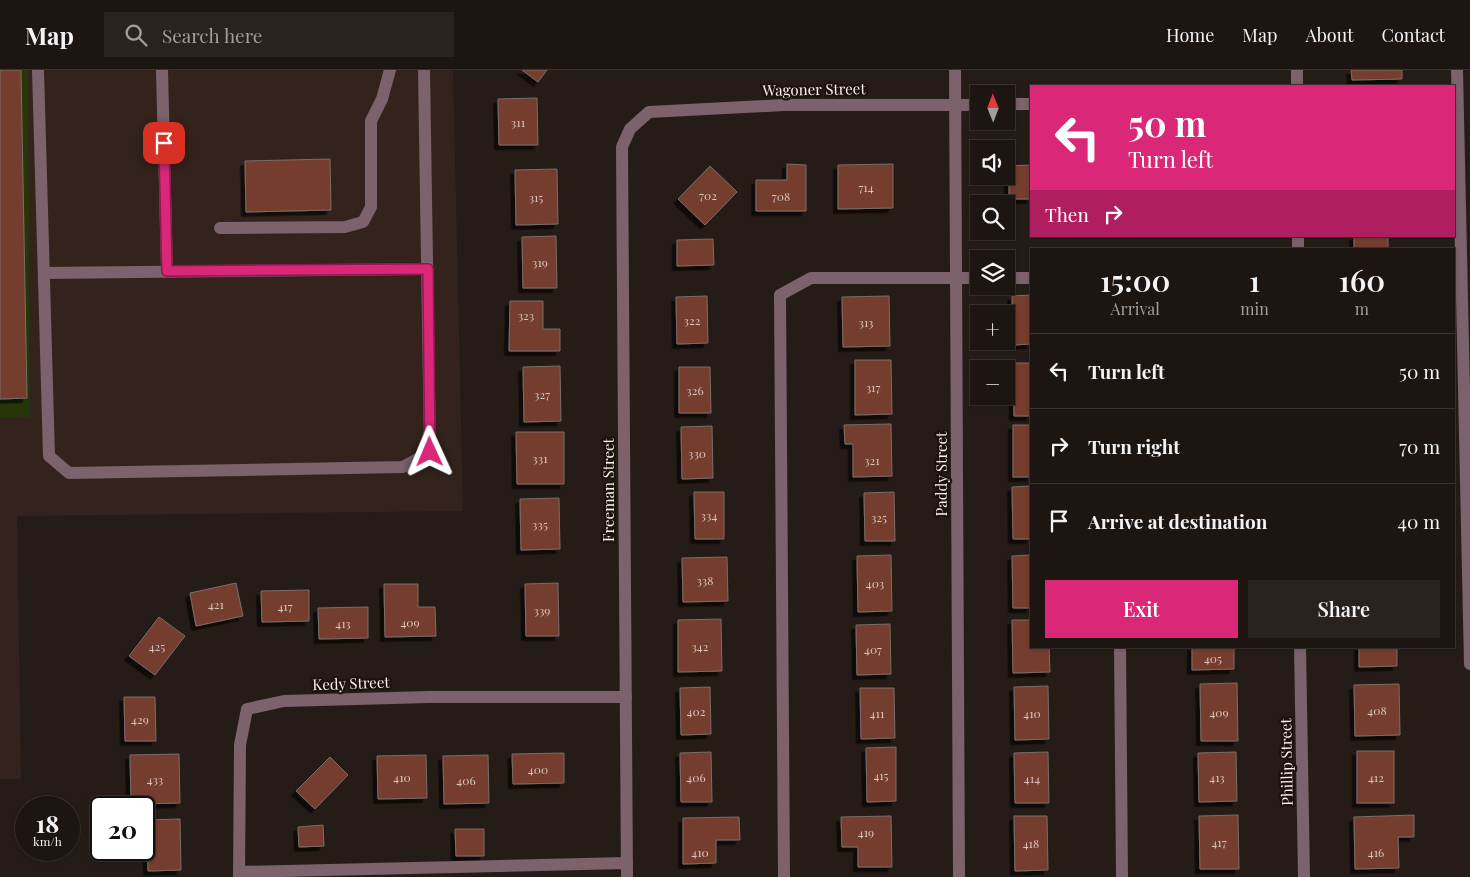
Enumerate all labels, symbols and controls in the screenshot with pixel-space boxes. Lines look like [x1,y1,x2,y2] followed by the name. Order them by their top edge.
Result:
[104,12,454,57] search box
[25,19,74,51] text: Map
[122,21,150,49] icon: search
[162,22,262,48] text: Search here
[1166,23,1214,47] text: Home
[1242,23,1277,47] text: Map
[1305,23,1354,47] text: About
[1382,23,1445,47] text: Contact
[761,78,866,100] street label: Wagoner Street
[970,85,1015,130] north arrow
[970,85,1015,405] map controls
[1128,99,1206,146] text: 50 m
[1045,105,1110,170] icon: left
[511,114,526,130] house number: 311
[143,122,185,164] pin
[150,129,178,157] icon: arrive
[970,140,1015,185] button: sound
[1128,144,1213,174] text: Turn left
[858,179,874,195] house number: 714
[699,187,717,203] house number: 702
[772,188,790,204] house number: 708
[529,189,543,205] house number: 315
[970,195,1015,240] button: search
[1099,200,1127,228] icon: right
[1045,201,1089,227] text: Then
[970,250,1015,295] button: layers
[532,254,548,270] house number: 319
[1100,260,1170,300] text: 15:00
[1249,260,1260,300] text: 1
[1338,260,1385,300] text: 160
[1110,298,1160,319] text: Arrival
[1240,298,1269,319] text: min
[1355,298,1369,319] text: m
[970,305,1015,350] button: +
[518,307,534,323] house number: 323
[684,312,701,328] house number: 322
[858,314,874,330] house number: 313
[1045,357,1073,385] icon: left
[1088,358,1165,384] text: Turn left
[1399,358,1440,384] text: 50 m
[970,360,1015,405] button: −
[866,379,880,395] house number: 317
[686,382,704,398] house number: 326
[534,386,550,402] house number: 327
[403,425,455,477] position arrow
[931,431,951,516] street label: Paddy Street
[1045,432,1073,460] icon: right
[1088,433,1180,459] text: Turn right
[1399,433,1440,459] text: 70 m
[598,437,618,542] street label: Freeman Street
[688,445,706,461] house number: 330
[532,450,548,466] house number: 331
[864,452,880,468] house number: 321
[701,507,717,523] house number: 334
[1045,507,1073,535] icon: arrive
[1088,508,1268,534] text: Arrive at destination
[1398,508,1440,534] text: 40 m
[871,509,887,525] house number: 325
[532,516,548,532] house number: 335
[696,572,714,588] house number: 338
[866,575,884,591] house number: 403
[1045,580,1238,638] button: Exit
[1248,580,1440,638] button: Share
[208,596,225,612] house number: 421
[277,598,293,614] house number: 417
[534,602,550,618] house number: 339
[400,614,420,630] house number: 409
[335,615,351,631] house number: 413
[149,638,165,654] house number: 425
[691,638,709,654] house number: 342
[864,641,882,657] house number: 407
[1204,650,1222,666] house number: 405
[312,672,391,694] street label: Kedy Street
[1367,702,1387,718] house number: 408
[687,703,706,719] house number: 402
[1209,704,1229,720] house number: 409
[870,705,885,721] house number: 411
[1023,705,1041,721] house number: 410
[131,711,149,727] house number: 429
[1275,717,1297,806] street label: Phillip Street
[528,761,548,777] house number: 400
[873,767,889,783] house number: 415
[393,769,411,785] house number: 410
[686,769,706,785] house number: 406
[1209,769,1225,785] house number: 413
[1368,769,1384,785] house number: 412
[1024,770,1040,786] house number: 414
[147,771,163,787] house number: 433
[456,772,476,788] house number: 406
[90,796,155,861] speed limit sign: 20
[36,806,59,839] text: 18
[858,824,874,840] house number: 419
[33,833,62,849] text: km/h
[1211,834,1227,850] house number: 417
[1023,835,1039,851] house number: 418
[691,844,709,860] house number: 410
[1368,844,1384,860] house number: 416

